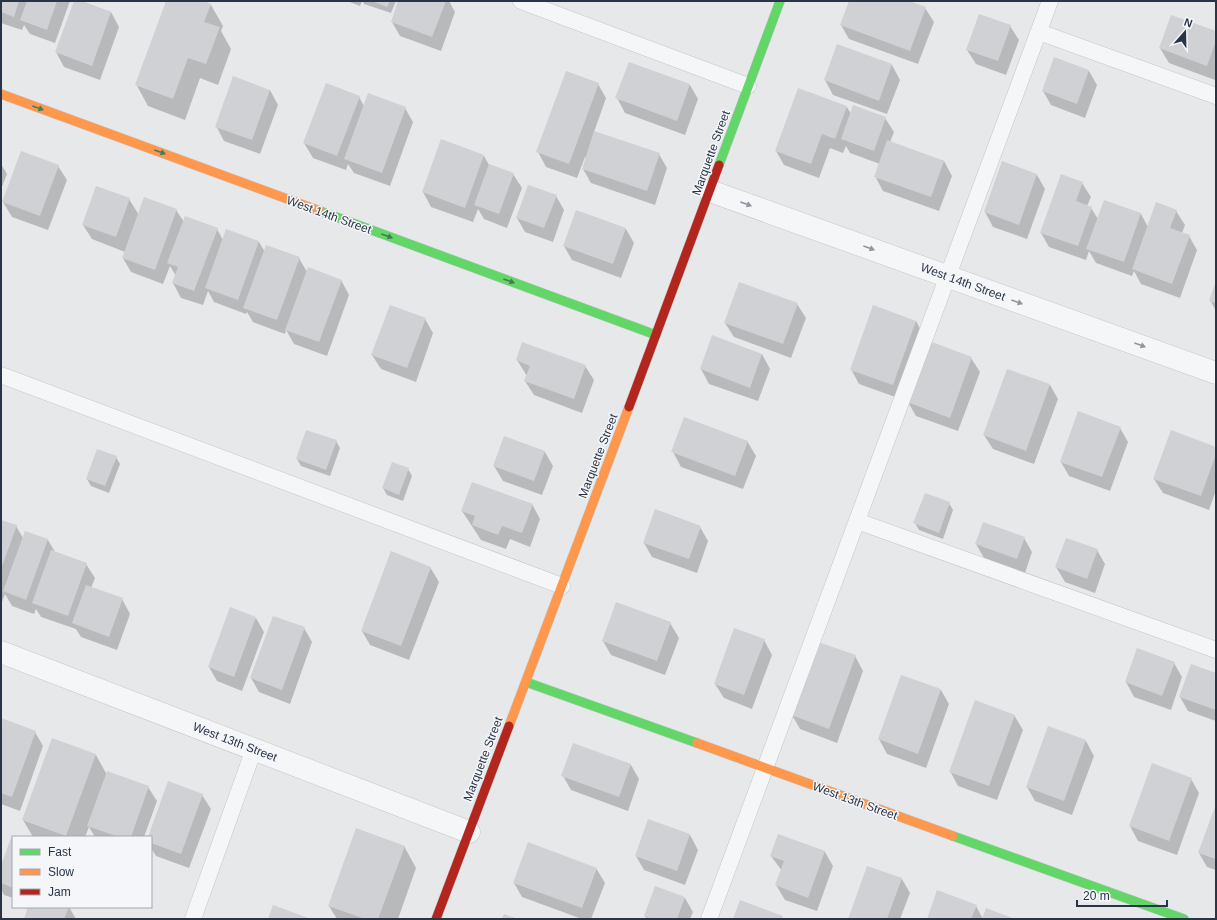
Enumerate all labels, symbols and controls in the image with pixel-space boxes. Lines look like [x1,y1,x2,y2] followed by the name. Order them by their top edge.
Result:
[1165,12,1205,52] north arrow
[1183,16,1194,30] text: N
[32,105,44,111] one-way arrow
[689,108,733,197] street label: Marquette Street
[154,150,166,156] one-way arrow
[285,193,374,237] street label: West 14th Street
[741,201,753,207] one-way arrow
[381,233,393,239] one-way arrow
[863,245,875,251] one-way arrow
[919,260,1008,304] street label: West 14th Street
[503,278,515,284] one-way arrow
[1012,299,1024,305] one-way arrow
[1134,343,1146,349] one-way arrow
[575,411,621,500] street label: Marquette Street
[460,714,506,803] street label: Marquette Street
[191,719,280,765] street label: West 13th Street
[811,779,900,823] street label: West 13th Street
[12,836,152,908] legend
[48,845,72,859] text: Fast
[48,865,74,879] text: Slow
[1077,882,1167,908] scale bar
[48,885,71,899] text: Jam
[1083,889,1110,903] text: 20 m

